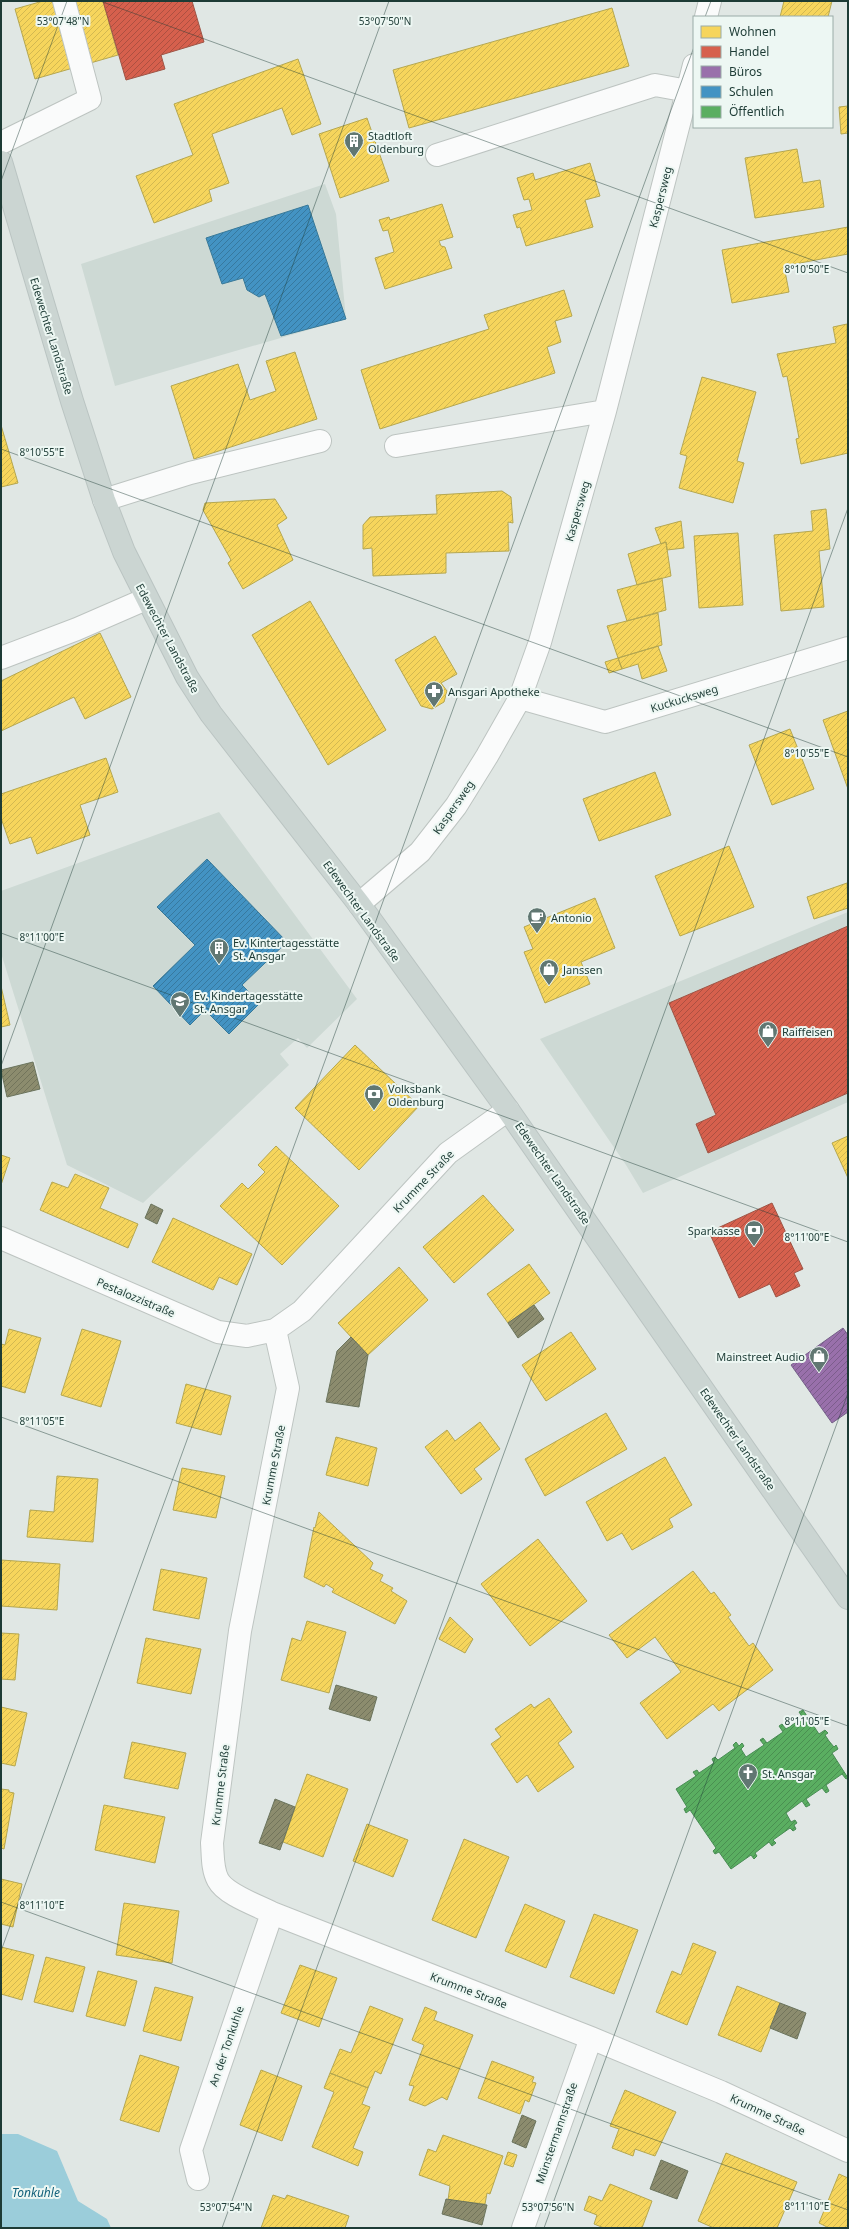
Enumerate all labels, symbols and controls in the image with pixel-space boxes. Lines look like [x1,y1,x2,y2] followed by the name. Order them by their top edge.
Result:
[37,14,89,28] text: 53°07'48"N
[359,14,411,28] text: 53°07'50"N
[693,16,833,128] legend
[729,23,776,40] text: Wohnen
[729,43,769,60] text: Handel
[729,63,762,80] text: Büros
[729,83,773,100] text: Schulen
[729,103,785,120] text: Öffentlich
[368,128,424,156] place label: Stadtloft Oldenburg
[343,130,365,158] building icon: Stadtloft Oldenburg
[645,165,675,229] street label: Kaspersweg
[785,262,829,276] text: 8°10'50"E
[27,276,77,396] street label: Edewechter Landstraße
[20,445,64,459] text: 8°10'55"E
[561,479,593,543] street label: Kaspersweg
[133,581,203,695] street label: Edewechter Landstraße
[423,680,445,708] pharmacy icon: Ansgari Apotheke
[649,681,719,715] street label: Kuckucksweg
[448,684,540,699] place label: Ansgari Apotheke
[785,746,829,760] text: 8°10'55"E
[429,777,477,837] street label: Kaspersweg
[320,857,404,965] street label: Edewechter Landstraße
[526,906,548,934] cafe icon: Antonio
[551,910,592,925] place label: Antonio
[20,930,64,944] text: 8°11'00"E
[233,935,339,963] place label: Ev. Kintertagesstätte St. Ansgar
[208,937,230,965] building icon: Ev. Kintertagesstätte St. Ansgar
[538,958,560,986] shop icon: Janssen
[562,962,603,977] place label: Janssen
[194,988,303,1016] place label: Ev. Kindertagesstätte St. Ansgar
[169,990,191,1018] school or university icon: Ev. Kindertagesstätte St. Ansgar
[757,1020,779,1048] shop icon: Raiffeisen
[782,1024,833,1039] place label: Raiffeisen
[388,1081,444,1109] place label: Volksbank Oldenburg
[363,1083,385,1111] bank icon: Volksbank Oldenburg
[512,1119,594,1227] street label: Edewechter Landstraße
[389,1146,457,1216] street label: Krumme Straße
[743,1219,765,1247] bank icon: Sparkasse
[688,1223,740,1238] place label: Sparkasse
[785,1230,829,1244] text: 8°11'00"E
[95,1274,177,1320] street label: Pestalozzistraße
[808,1345,830,1373] shop icon: Mainstreet Audio
[716,1349,805,1364] place label: Mainstreet Audio
[697,1385,779,1493] street label: Edewechter Landstraße
[20,1414,64,1428] text: 8°11'05"E
[258,1424,288,1506] street label: Krumme Straße
[785,1714,829,1728] text: 8°11'05"E
[208,1744,232,1826] street label: Krumme Straße
[737,1762,759,1790] church icon: St. Ansgar
[762,1766,815,1781] place label: St. Ansgar
[20,1898,64,1912] text: 8°11'10"E
[428,1968,510,2012] street label: Krumme Straße
[205,2004,247,2088] street label: An der Tonkuhle
[532,2080,580,2186] street label: Münstermannstraße
[728,2090,808,2138] street label: Krumme Straße
[12,2184,60,2201] water label: Tonkuhle
[785,2199,829,2213] text: 8°11'10"E
[200,2200,252,2214] text: 53°07'54"N
[522,2200,574,2214] text: 53°07'56"N

